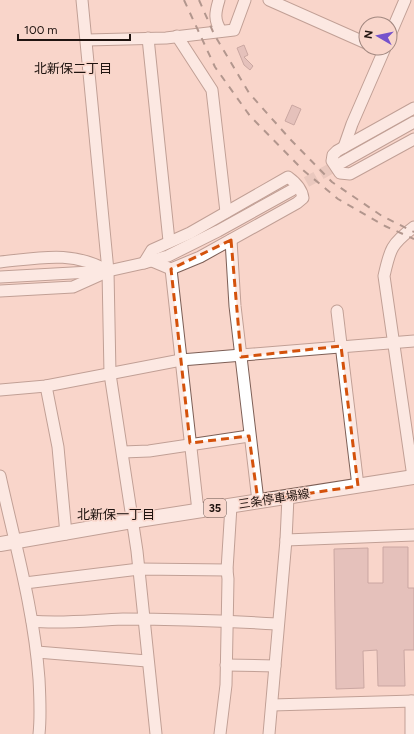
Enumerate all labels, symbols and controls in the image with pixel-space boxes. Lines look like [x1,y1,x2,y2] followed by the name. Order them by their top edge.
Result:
[18,16,130,42] scale bar
[358,16,398,56] north arrow
[24,23,58,37] text: 100 m
[362,29,376,40] text: N
[34,61,112,76] district label: 北新保二丁目
[237,486,311,512] street label: 三条停車場線
[204,499,226,517] road number: 35
[77,507,155,522] district label: 北新保一丁目

